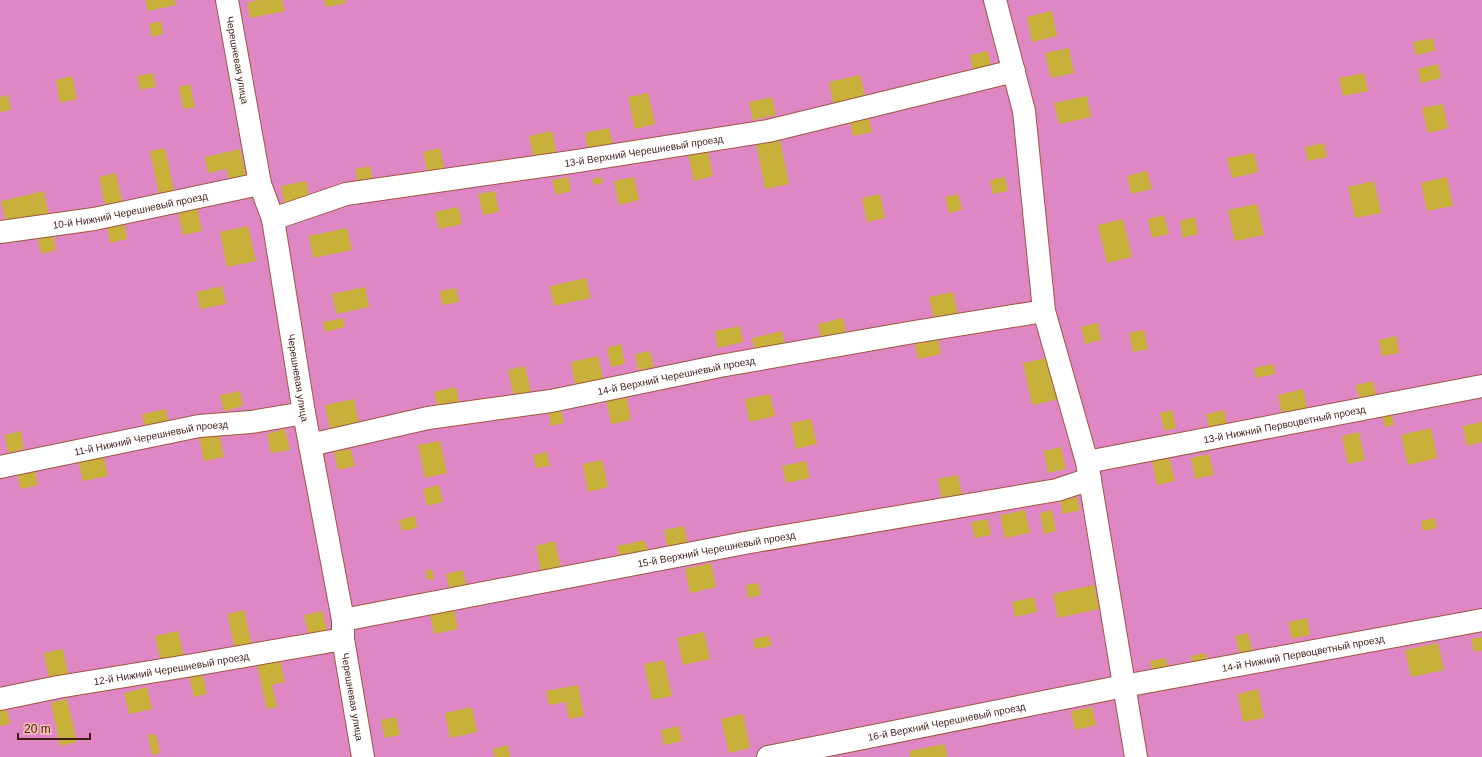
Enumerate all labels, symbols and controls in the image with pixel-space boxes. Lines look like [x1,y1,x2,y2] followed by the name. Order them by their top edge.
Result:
[225,15,251,105] street label: Черешневая улица
[564,133,724,168] street label: 13-й Верхний Черешневый проезд
[52,190,209,230] street label: 10-й Нижний Черешневый проезд
[286,333,311,423] street label: Черешневая улица
[596,354,756,397] street label: 14-й Верхний Черешневый проезд
[1202,403,1367,445] street label: 13-й Нижний Первоцветный проезд
[73,418,229,457] street label: 11-й Нижний Черешневый проезд
[636,529,796,569] street label: 15-й Верхний Черешневый проезд
[1221,633,1385,673] street label: 14-й Нижний Первоцветный проезд
[93,650,250,687] street label: 12-й Нижний Черешневый проезд
[340,652,366,742] street label: Черешневая улица
[867,700,1026,742] street label: 16-й Верхний Черешневый проезд
[18,715,90,741] scale bar
[24,722,51,736] text: 20 m

